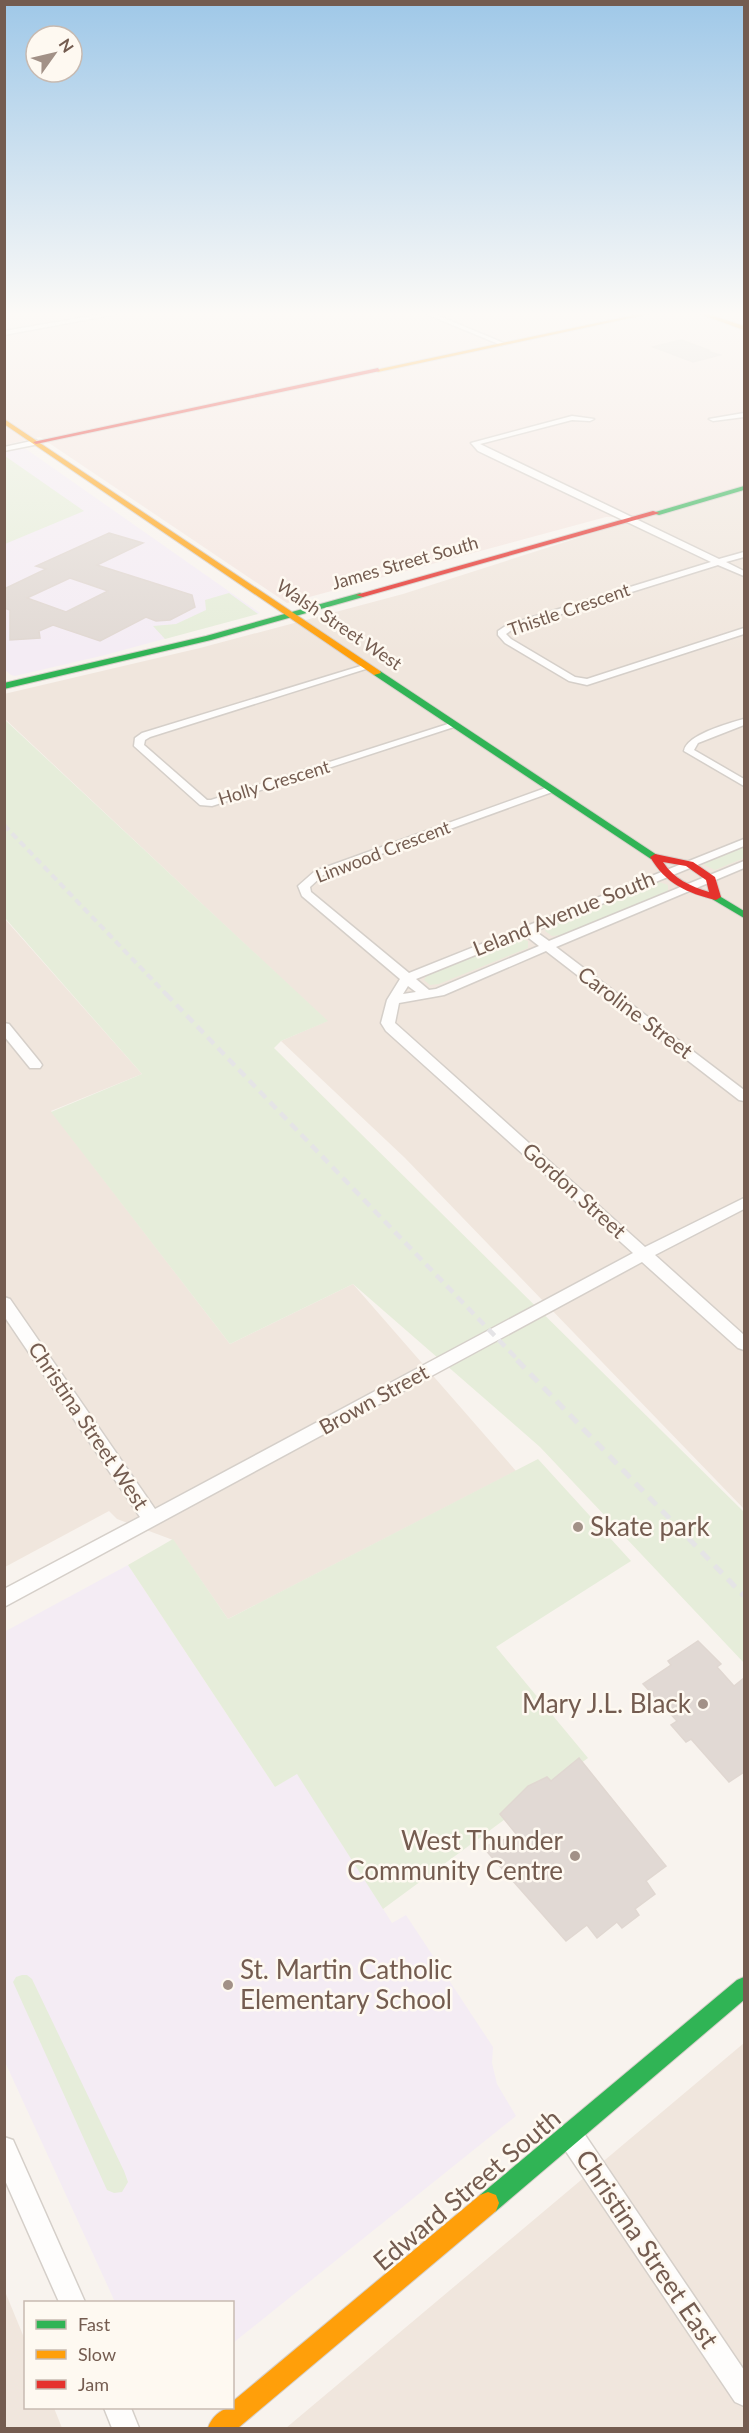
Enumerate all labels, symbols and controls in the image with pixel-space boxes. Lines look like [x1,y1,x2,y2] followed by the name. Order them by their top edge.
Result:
[24,24,84,84] north arrow
[56,35,78,56] text: N
[329,531,481,593] street label: James Street South
[273,574,407,675] street label: Walsh Street West
[505,578,633,640] street label: Thistle Crescent
[215,754,333,809] street label: Holly Crescent
[312,815,454,887] street label: Linwood Crescent
[469,865,658,960] street label: Leland Avenue South
[574,961,699,1063] street label: Caroline Street
[518,1137,632,1243] street label: Gordon Street
[24,1337,155,1514] street label: Christina Street West
[314,1358,433,1439] street label: Brown Street
[590,1510,710,1542] place label: Skate park
[571,1520,585,1534] marker: Skate park
[522,1687,692,1719] place label: Mary J.L. Black
[696,1697,710,1711] marker: Mary J.L. Black
[347,1824,564,1886] place label: West Thunder Community Centre
[568,1849,582,1863] marker: West Thunder Community Centre
[240,1953,452,2015] place label: St. Martin Catholic Elementary School
[221,1978,235,1992] marker: St. Martin Catholic Elementary School
[366,2102,567,2277] street label: Edward Street South
[570,2143,726,2354] street label: Christina Street East
[24,2301,234,2409] legend
[78,2313,111,2335] text: Fast
[78,2343,116,2365] text: Slow
[78,2373,109,2395] text: Jam

